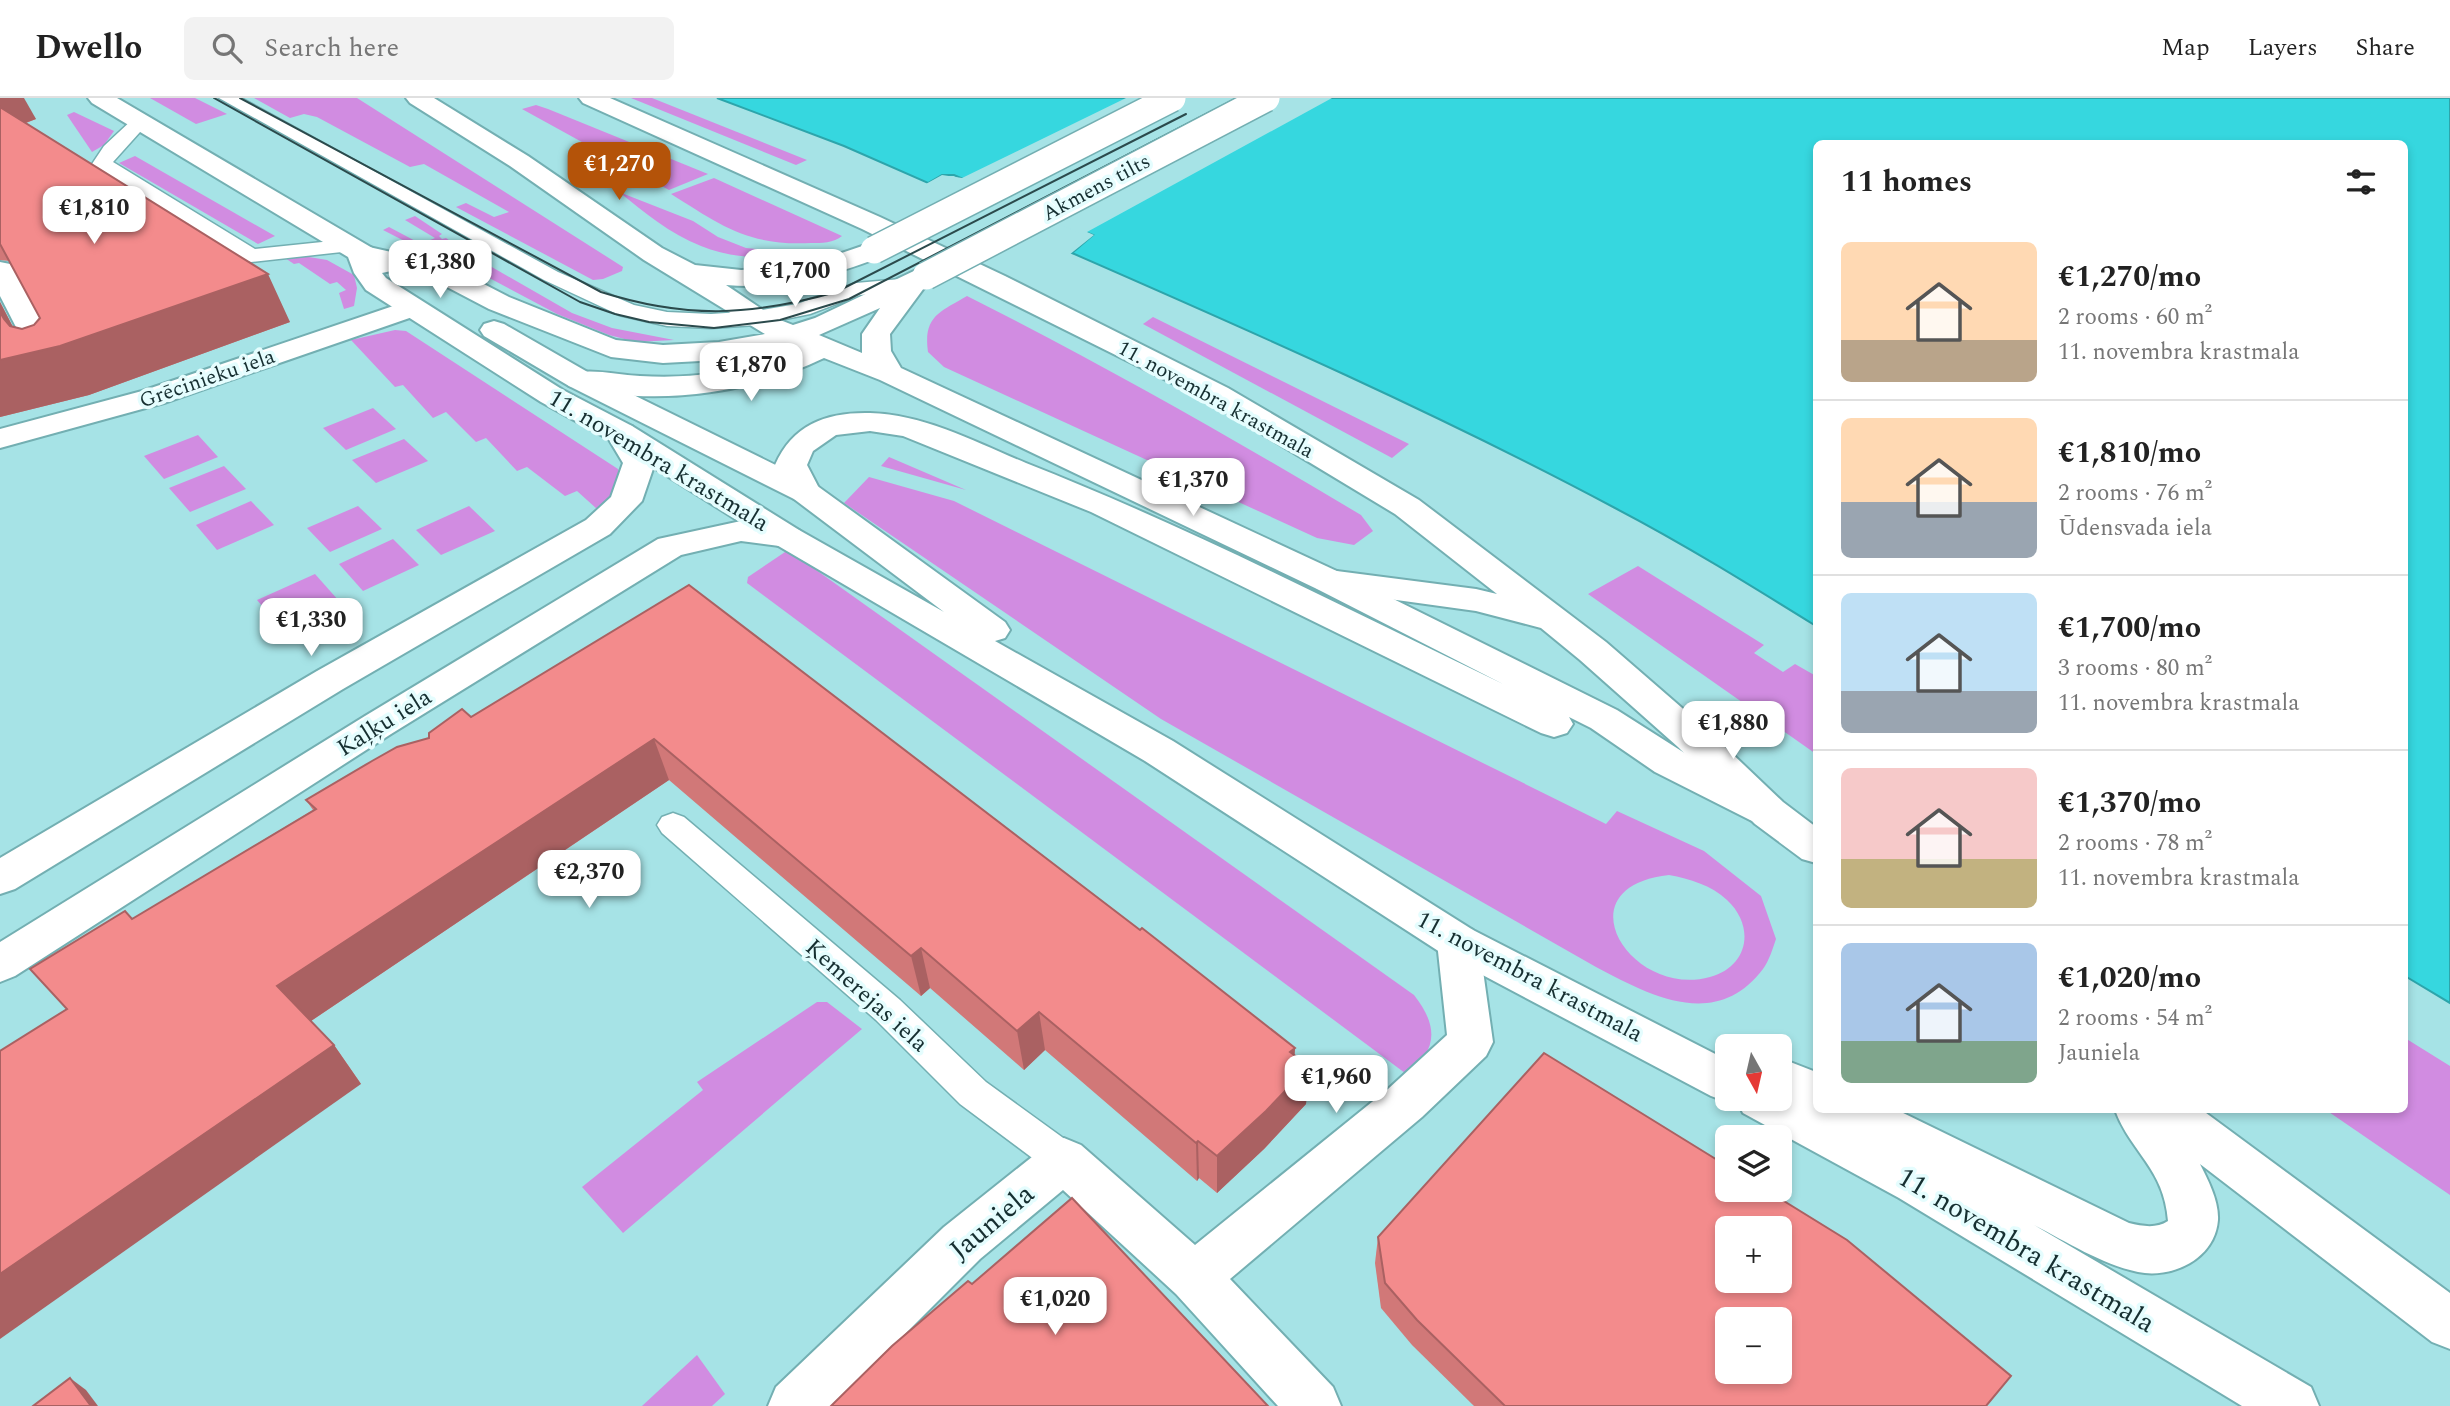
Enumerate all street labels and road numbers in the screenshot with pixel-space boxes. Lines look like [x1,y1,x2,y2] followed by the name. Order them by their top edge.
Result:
[1037,146,1156,230] street label: Akmens tilts
[1111,332,1320,468] street label: 11. novembra krastmala
[135,340,280,417] street label: Grēcinieku iela
[541,381,776,541] street label: 11. novembra krastmala
[330,679,439,766] street label: Kaļķu iela
[1410,902,1650,1052] street label: 11. novembra krastmala
[797,930,936,1061] street label: Ķemerejas iela
[1889,1156,2164,1345] street label: 11. novembra krastmala
[940,1173,1044,1271] street label: Jauniela

